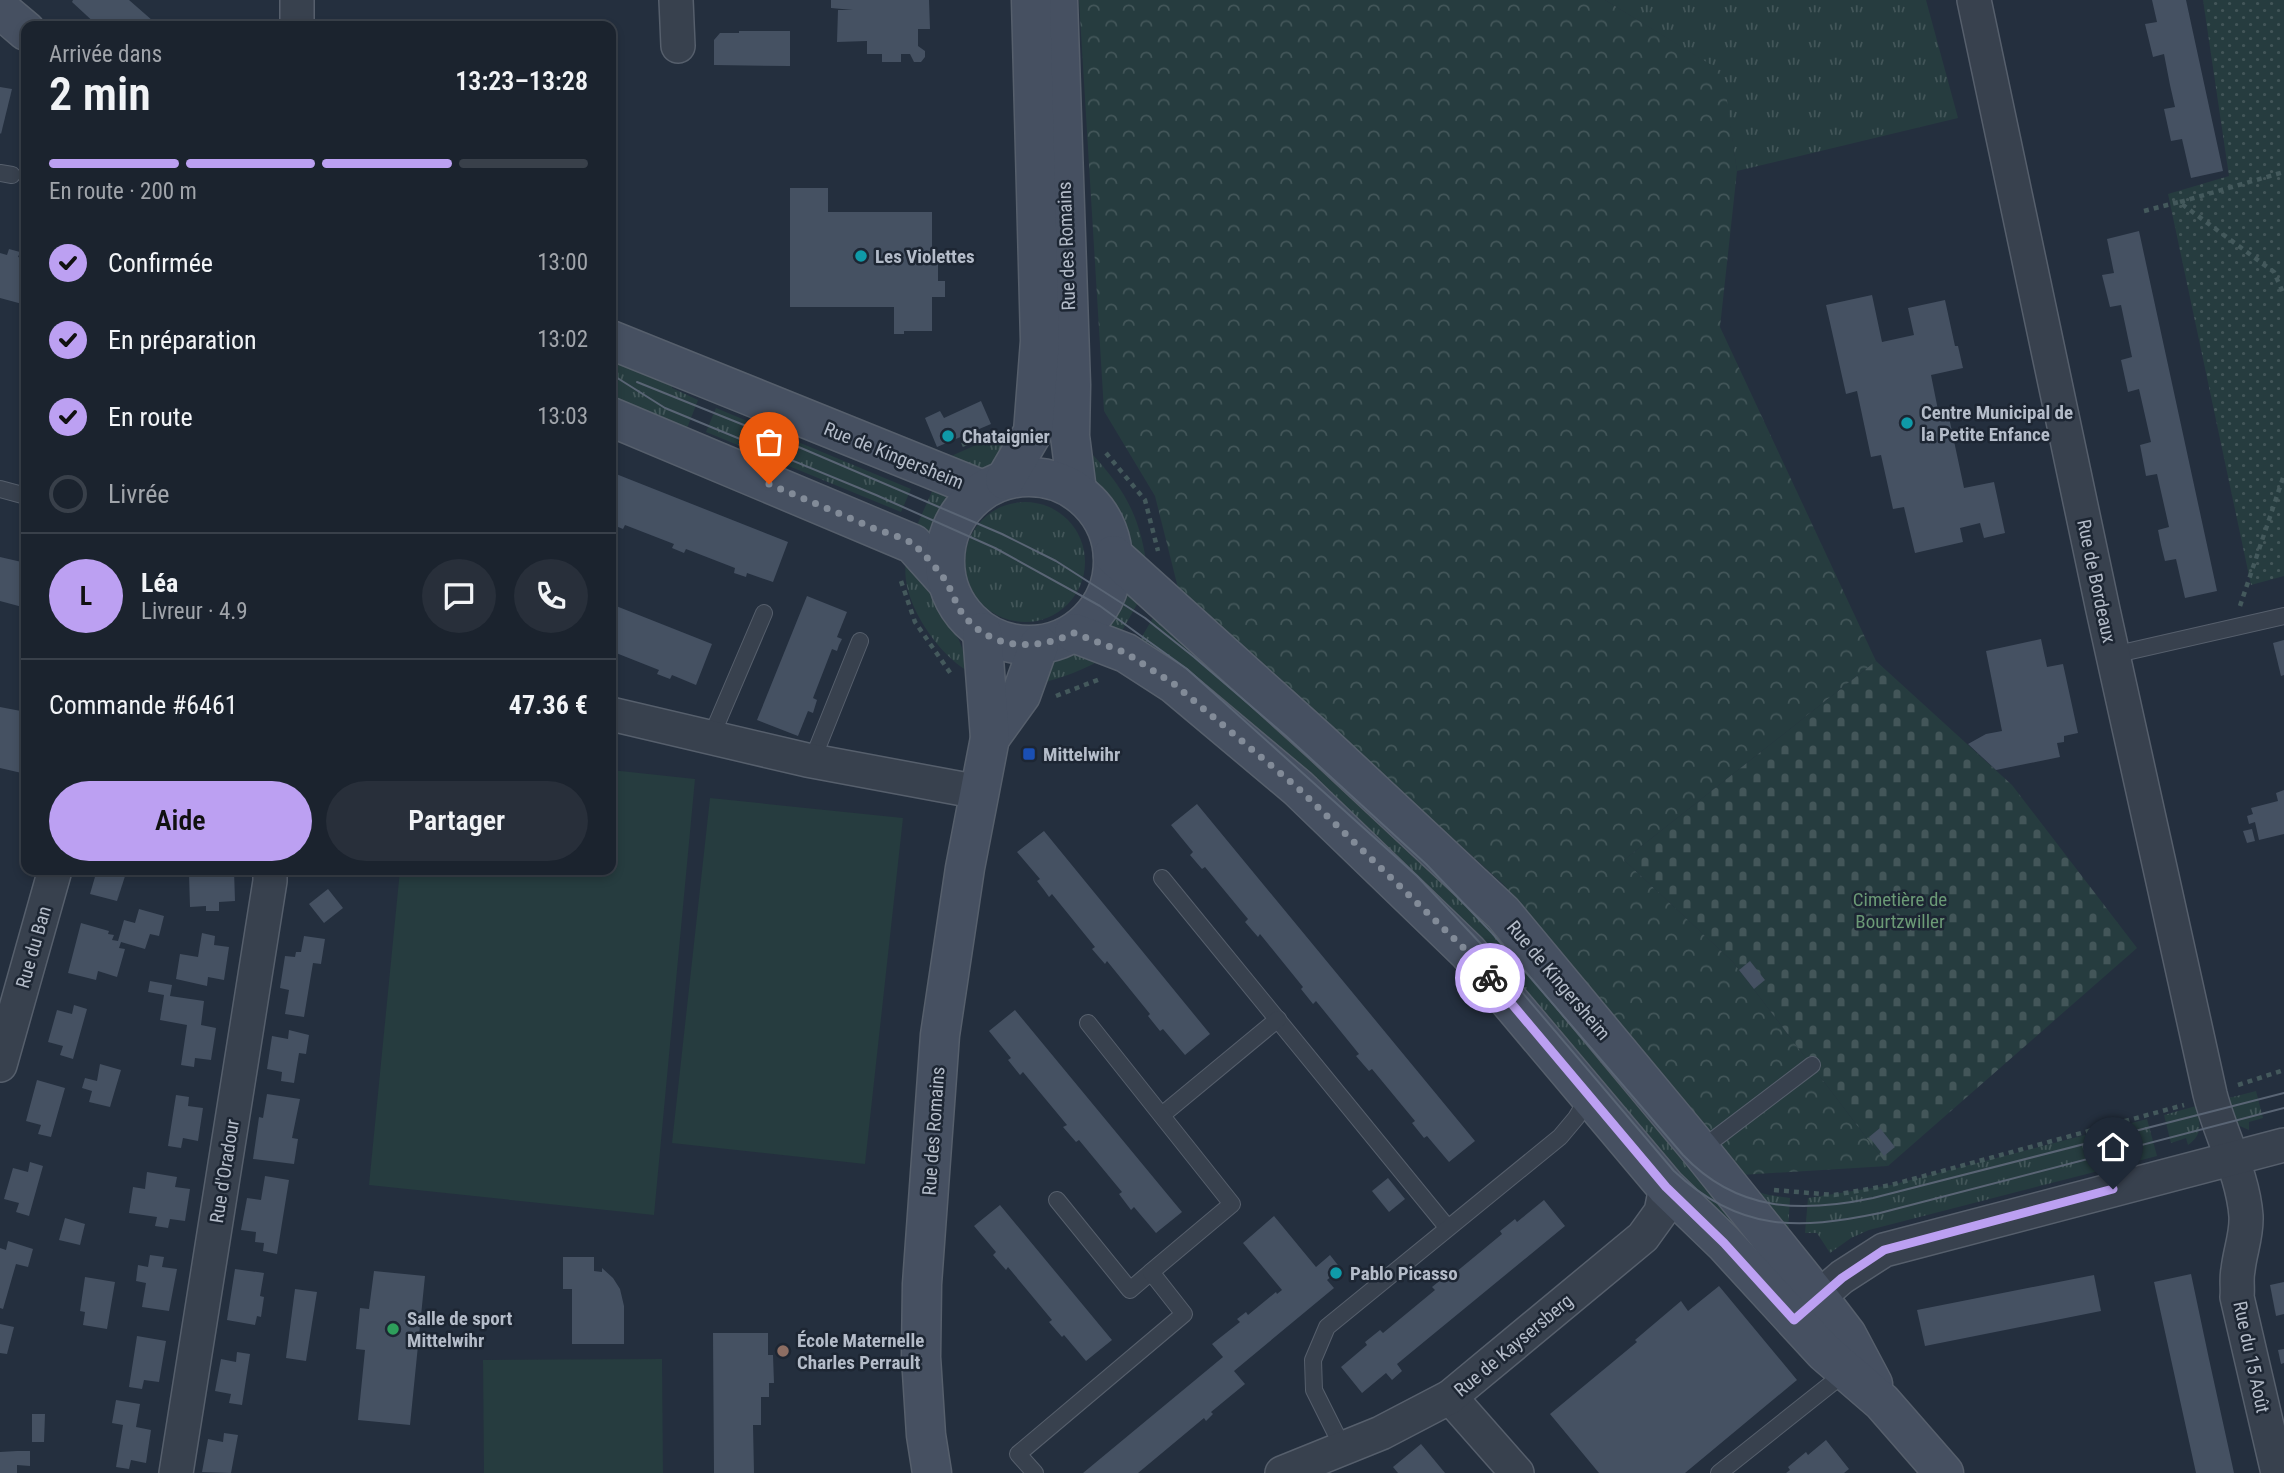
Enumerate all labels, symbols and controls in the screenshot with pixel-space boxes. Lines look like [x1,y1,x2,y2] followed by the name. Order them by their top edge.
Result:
[49,41,162,68] text: Arrivée dans
[455,66,588,96] text: 13:23–13:28
[49,67,151,121] text: 2 min
[49,178,197,205] text: En route · 200 m
[1053,181,1080,311] street label: Rue des Romains
[49,244,87,282] icon: check
[875,245,975,268] place label: Les Violettes
[108,248,213,278] text: Confirmée
[853,248,869,264] marker: Les Violettes
[537,249,588,276] text: 13:00
[49,321,87,359] icon: check
[108,325,257,355] text: En préparation
[537,326,588,353] text: 13:02
[49,398,87,436] icon: check
[1921,401,2073,446] place label: Centre Municipal de la Petite Enfance
[108,402,193,432] text: En route
[537,403,588,430] text: 13:03
[739,412,799,484] pin
[1899,415,1915,431] marker: Centre Municipal de la Petite Enfance
[821,417,967,494] street label: Rue de Kingersheim
[750,423,788,461] icon: bag
[962,425,1050,448] place label: Chataignier
[940,428,956,444] marker: Chataignier
[108,479,170,509] text: Livrée
[2072,517,2121,645] street label: Rue de Bordeaux
[422,559,496,633] button: chat
[514,559,588,633] button: phone
[141,568,178,598] text: Léa
[80,581,92,611] text: L
[141,598,248,625] text: Livreur · 4.9
[49,690,238,720] text: Commande #6461
[509,690,588,720] text: 47.36 €
[1043,743,1120,766] place label: Mittelwihr
[1021,746,1037,762] marker: Mittelwihr
[49,781,312,861] button: Aide
[326,781,588,861] button: Partager
[1853,888,1947,933] park label: Cimetière de Bourtzwiller
[11,904,56,991] street label: Rue du Ban
[1502,916,1615,1045] street label: Rue de Kingersheim
[1455,943,1525,1013] courier
[1471,959,1509,997] icon: bike
[918,1066,949,1196] street label: Rue des Romains
[205,1117,244,1225] street label: Rue d'Oradour
[2083,1117,2143,1189] pin
[2094,1128,2132,1166] icon: home
[1350,1262,1458,1285] place label: Pablo Picasso
[1328,1265,1344,1281] marker: Pablo Picasso
[1449,1289,1577,1402] street label: Rue de Kaysersberg
[2228,1299,2275,1415] street label: Rue du 15 Août
[407,1307,512,1352] place label: Salle de sport Mittelwihr
[385,1321,401,1337] marker: Salle de sport Mittelwihr
[797,1329,924,1374] place label: École Maternelle Charles Perrault
[775,1343,791,1359] marker: École Maternelle Charles Perrault

